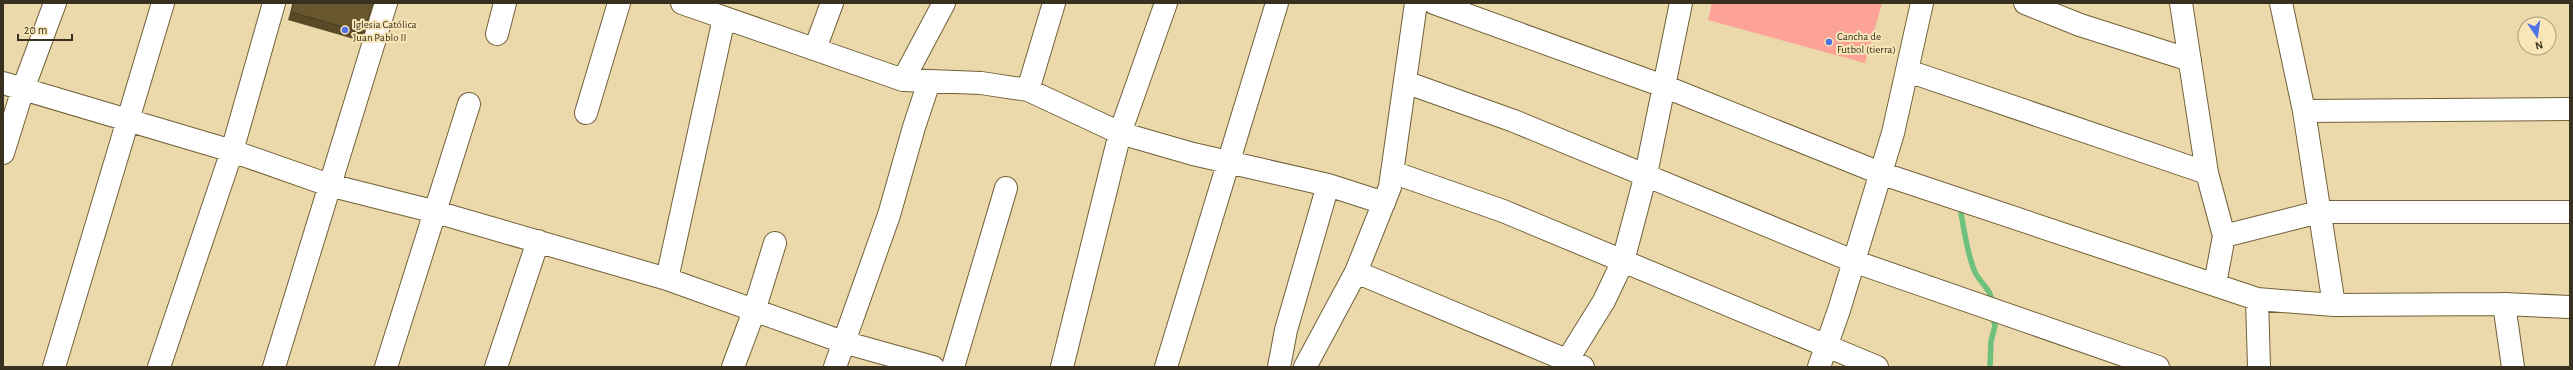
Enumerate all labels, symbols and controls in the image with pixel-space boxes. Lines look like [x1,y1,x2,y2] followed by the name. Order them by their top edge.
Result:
[18,16,72,42] scale bar
[2517,16,2557,56] north arrow
[353,19,417,43] place label: Iglesia Católica Juan Pablo II
[24,24,47,36] text: 20 m
[340,25,350,35] marker: Iglesia Católica Juan Pablo II
[1837,31,1896,55] place label: Cancha de Futbol (tierra)
[1824,37,1834,47] marker: Cancha de Futbol (tierra)
[2534,39,2544,51] text: N

